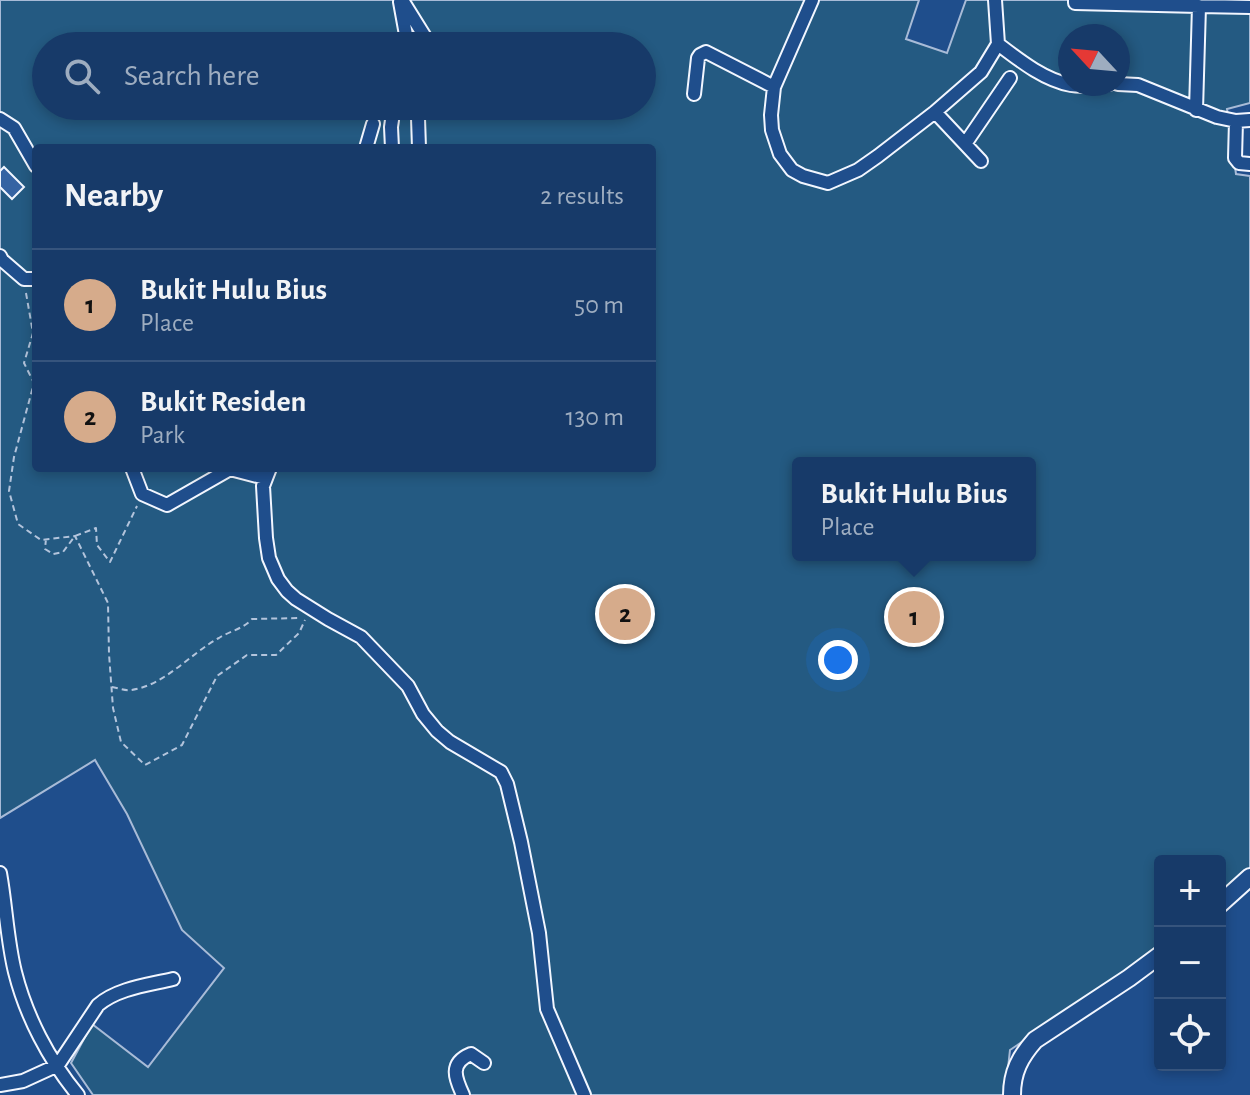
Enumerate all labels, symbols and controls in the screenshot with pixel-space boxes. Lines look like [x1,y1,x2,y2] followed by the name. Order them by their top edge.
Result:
[1058,24,1130,96] north arrow
[32,32,656,120] search box
[60,54,104,98] icon: search
[124,61,260,91] text: Search here
[64,179,163,213] text: Nearby
[540,183,624,209] text: 2 results
[140,275,327,305] text: Bukit Hulu Bius
[85,292,95,318] text: 1
[574,292,624,318] text: 50 m
[140,310,194,336] text: Place
[140,387,306,417] text: Bukit Residen
[84,404,96,430] text: 2
[566,404,624,430] text: 130 m
[140,422,185,448] text: Park
[792,457,1036,561] popup
[820,479,1008,509] text: Bukit Hulu Bius
[820,514,874,540] text: Place
[599,584,651,644] pin: 2
[888,587,940,647] pin: 1
[818,640,858,680] your location
[1154,855,1226,1071] map controls
[1154,855,1226,927] button: +
[1154,927,1226,999] button: −
[1154,999,1226,1071] button: locate

